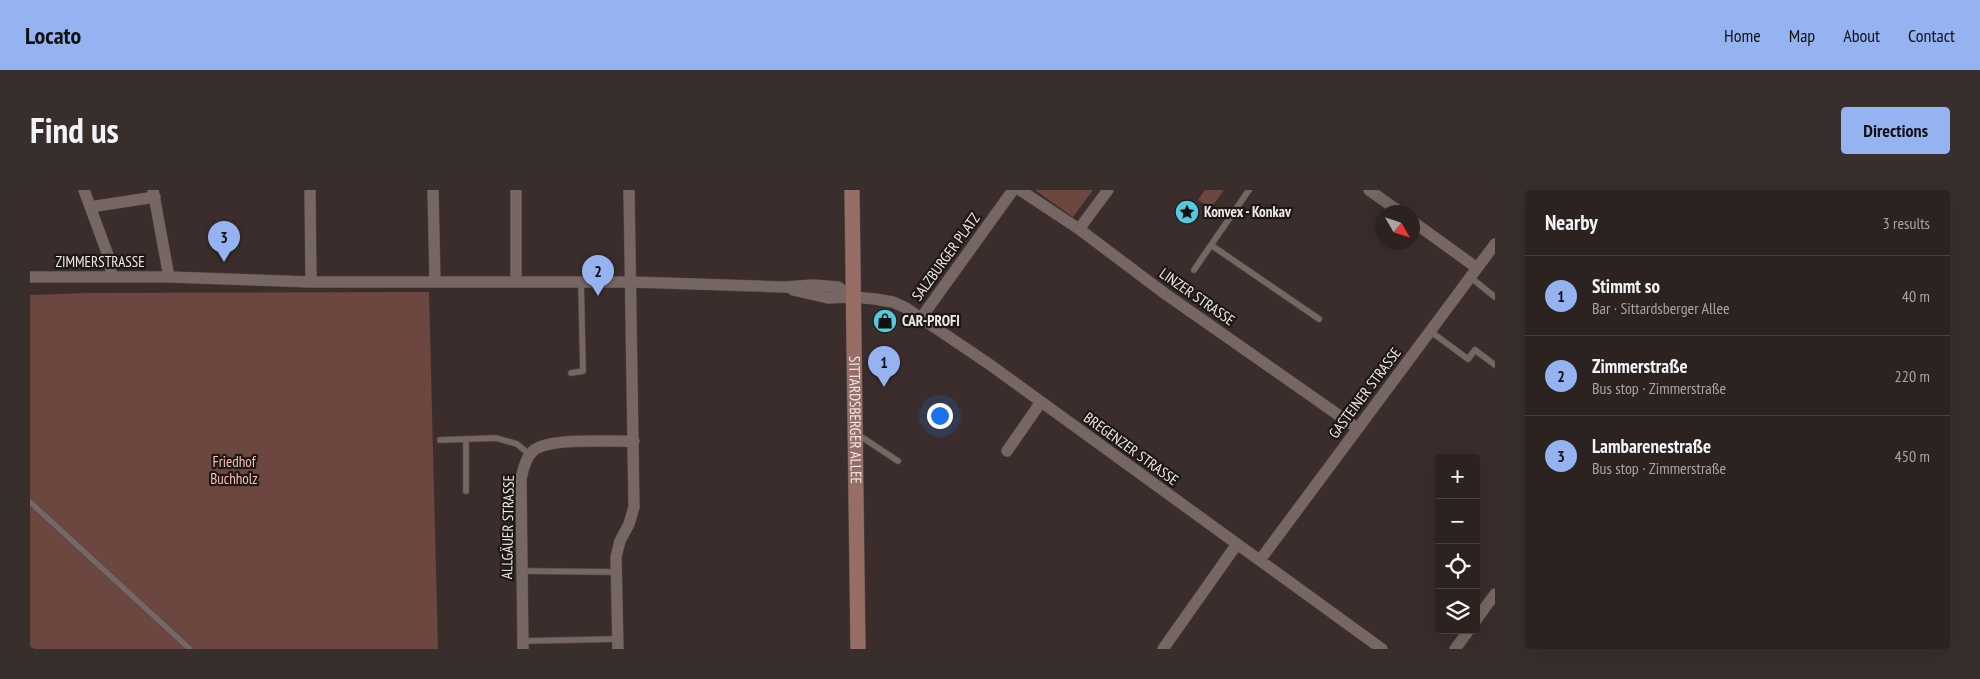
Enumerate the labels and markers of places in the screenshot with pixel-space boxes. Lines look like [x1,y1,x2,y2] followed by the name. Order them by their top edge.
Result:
[1174,199,1200,225] place icon: Konvex - Konkav
[1204,202,1292,221] place label: Konvex - Konkav
[208,221,240,262] pin: 3
[582,255,614,296] pin: 2
[872,308,898,334] shop icon: CAR-PROFI
[902,311,960,330] place label: CAR-PROFI
[868,346,900,387] pin: 1

